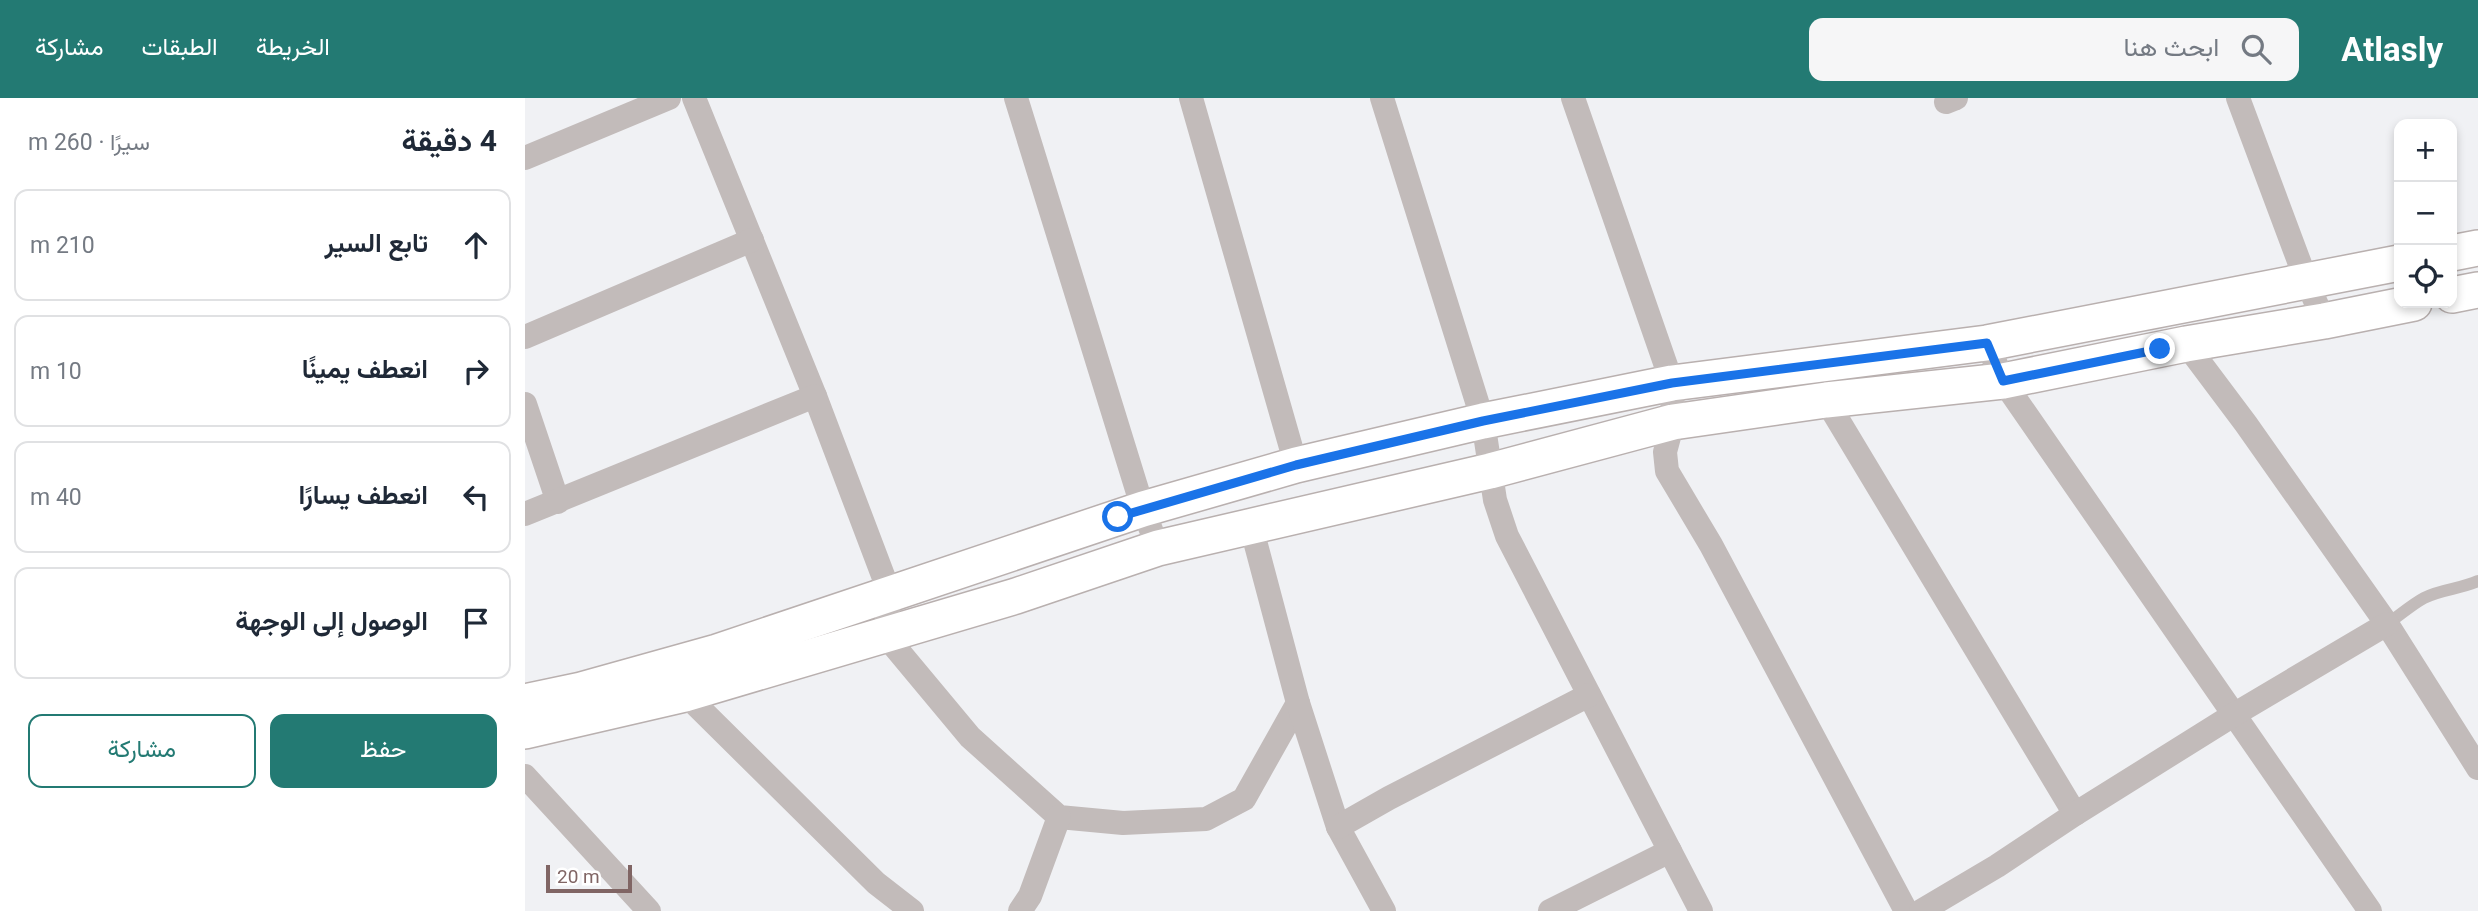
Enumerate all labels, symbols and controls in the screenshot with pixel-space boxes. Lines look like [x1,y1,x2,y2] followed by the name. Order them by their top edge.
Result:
[1809,18,2299,81] search box
[2237,30,2275,68] icon: search
[2341,30,2443,69] text: Atlasly
[2124,32,2219,62] text: ابحث هنا
[35,33,103,61] text: مشاركة
[141,33,218,61] text: الطبقات
[256,33,330,61] text: الخريطة
[2394,119,2457,308] map controls
[2394,119,2457,182] button: +
[402,123,497,158] text: 4 دقيقة
[28,129,150,156] text: سيرًا · 260 m
[2394,182,2457,245] button: −
[457,226,495,264] icon: ahead
[325,228,428,258] text: تابع السير
[30,232,95,259] text: 210 m
[2394,245,2457,308] button: locate
[2144,333,2175,364] route end
[457,352,495,390] icon: right
[302,354,428,384] text: انعطف يمينًا
[30,358,82,385] text: 10 m
[457,478,495,516] icon: left
[298,480,428,510] text: انعطف يسارًا
[30,484,82,511] text: 40 m
[1102,501,1133,532] route start
[457,604,495,642] icon: arrive
[235,606,428,636] text: الوصول إلى الوجهة
[28,714,256,788] button: مشاركة
[270,714,497,788] button: حفظ
[546,862,632,894] scale bar
[557,865,600,888] text: 20 m

